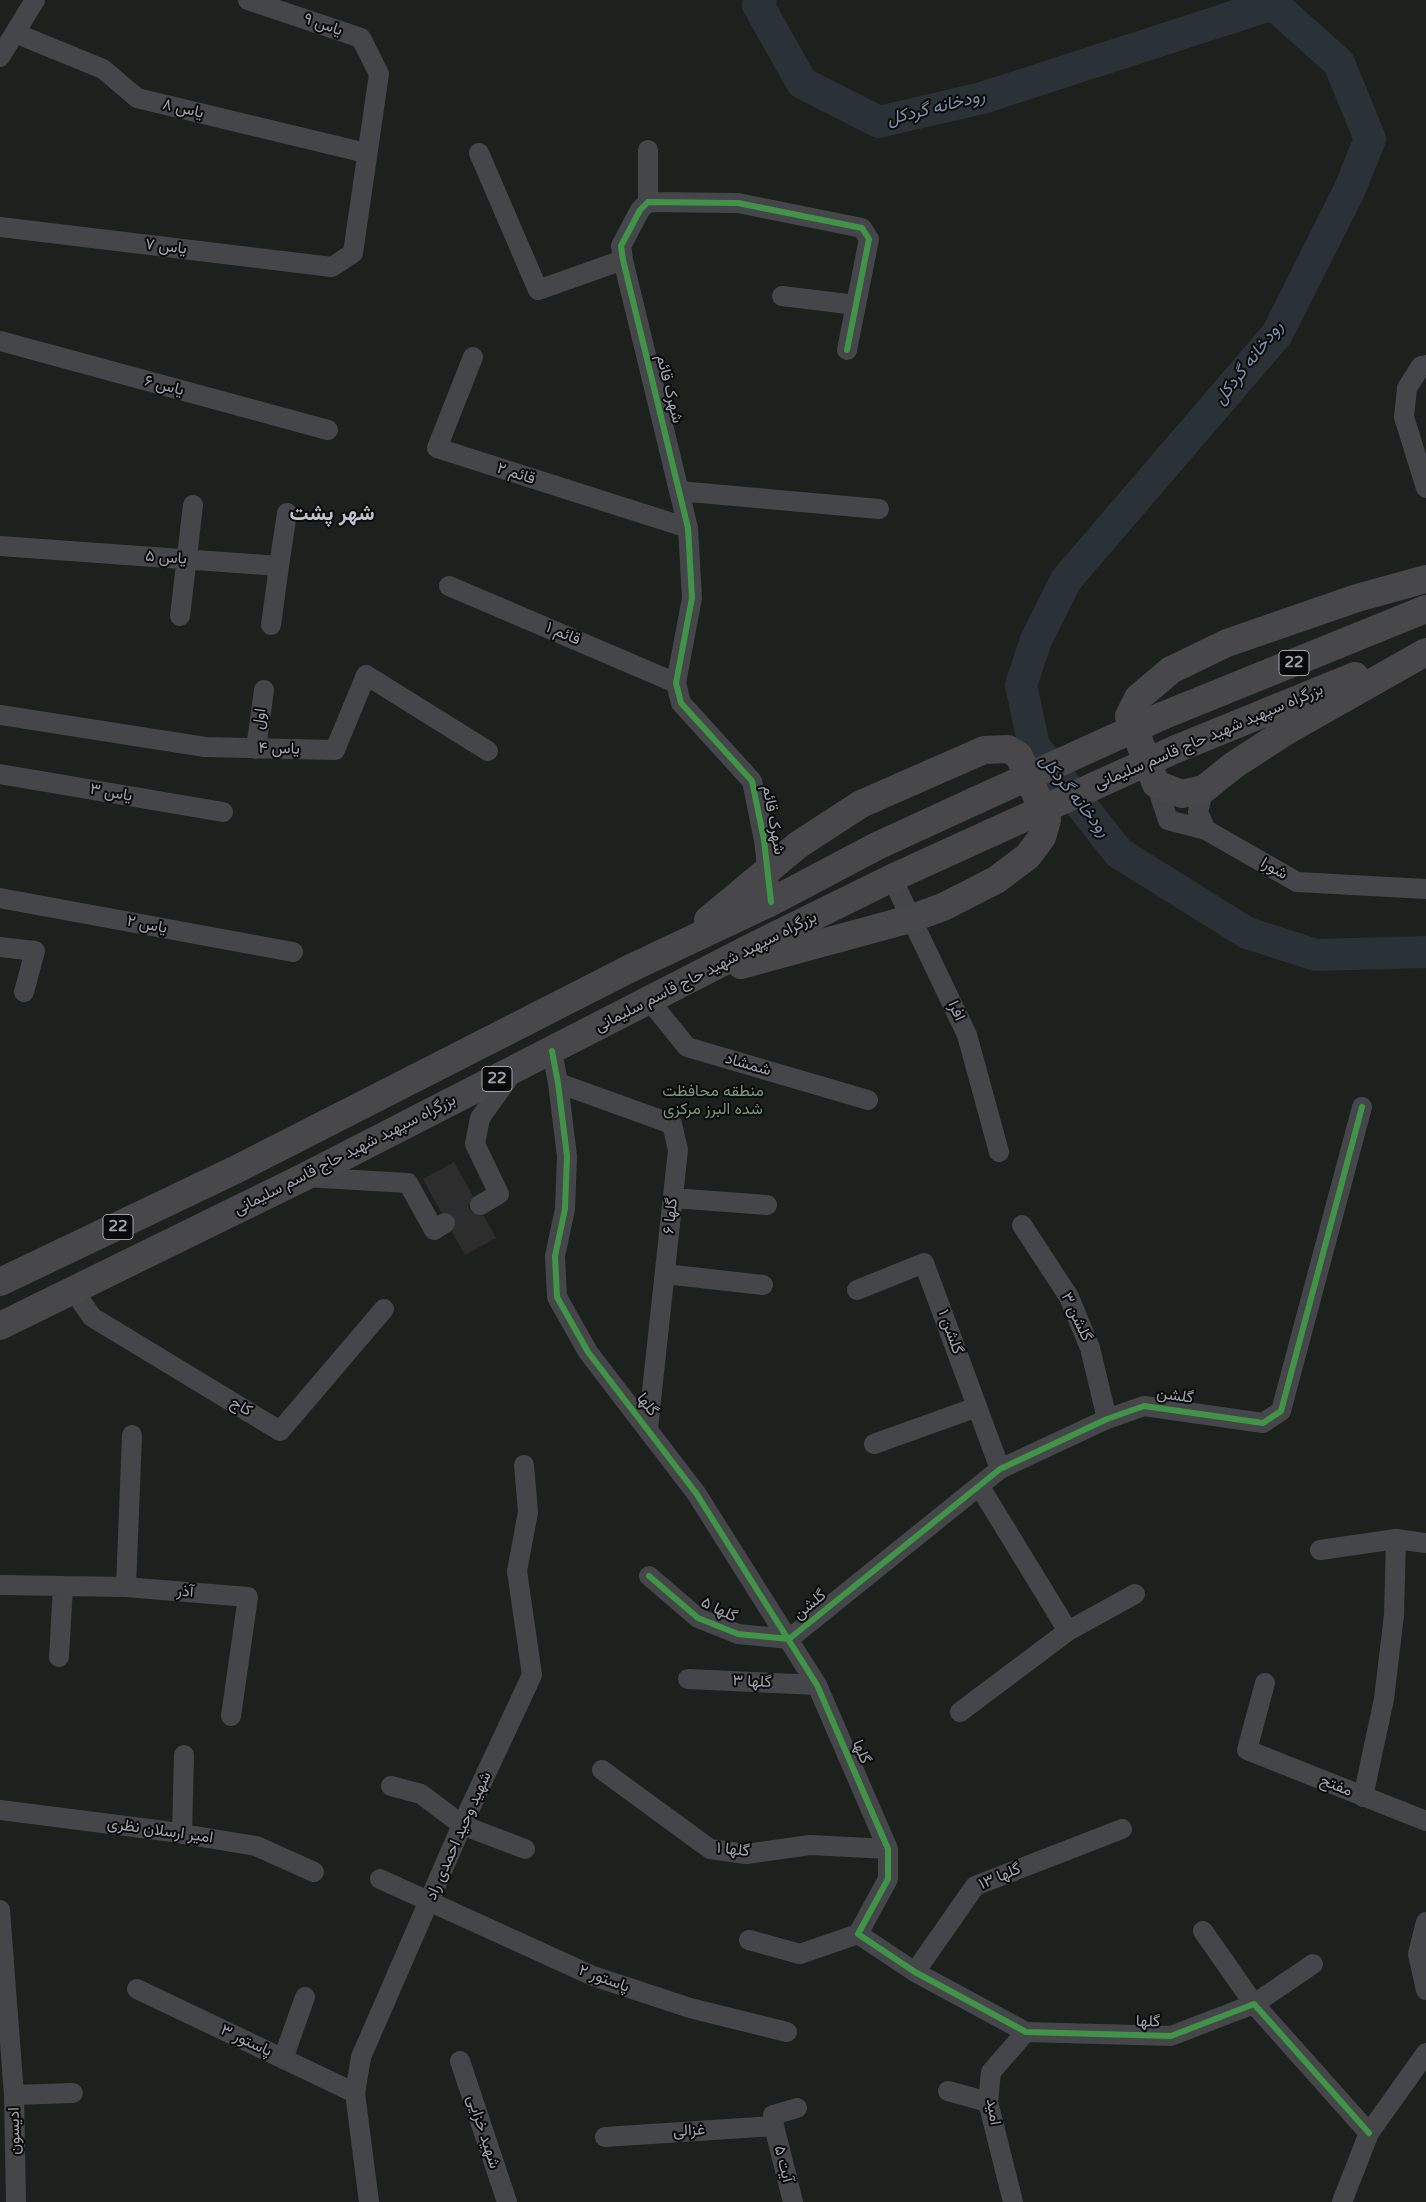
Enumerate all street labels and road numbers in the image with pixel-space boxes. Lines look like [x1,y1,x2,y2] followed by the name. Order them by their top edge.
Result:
[301,9,345,41] street label: یاس ۹
[161,95,205,123] street label: یاس ۸
[144,235,188,259] street label: یاس ۷
[651,353,687,425] street label: شهرک قائم
[142,372,186,400] street label: یاس ۶
[494,459,538,489] street label: قائم ۲
[145,547,187,569] street label: یاس ۵
[543,618,583,650] street label: قائم ۱
[1279,650,1309,676] road number: 22
[1092,680,1326,794] street label: بزرگراه سپهبد شهید حاج قاسم سلیمانی
[249,707,271,731] street label: اول
[258,739,300,759] street label: یاس ۴
[88,780,134,806] street label: یاس ۳
[757,784,789,856] street label: شهرک قائم
[1257,854,1291,884] street label: شورا
[592,907,820,1037] street label: بزرگراه سپهبد شهید حاج قاسم سلیمانی
[125,912,169,938] street label: یاس ۲
[943,998,969,1024] street label: افرا
[723,1049,773,1081] street label: شمشاد
[482,1066,512,1092] road number: 22
[231,1090,459,1220] street label: بزرگراه سپهبد شهید حاج قاسم سلیمانی
[660,1197,682,1235] street label: گلها ۶
[103,1214,133,1240] road number: 22
[1056,1289,1096,1345] street label: گلشن ۳
[933,1307,967,1357] street label: گلشن ۱
[1155,1384,1195,1408] street label: گلشن
[632,1389,662,1421] street label: گلها
[227,1393,255,1421] street label: کاج
[176,1582,194,1602] street label: آذر
[789,1586,831,1624] street label: گلشن
[698,1593,740,1627] street label: گلها ۵
[732,1671,772,1693] street label: گلها ۳
[847,1737,875,1767] street label: گلها
[422,1769,496,1903] street label: شهید وحید احمدی راد
[1317,1771,1355,1801] street label: مفتح
[106,1814,214,1848] street label: امیر ارسلان نظری
[716,1839,750,1861] street label: گلها ۱
[976,1860,1024,1894] street label: گلها ۱۳
[576,1961,632,1997] street label: پاستور ۲
[1136,2012,1160,2032] street label: گلها
[217,2021,275,2061] street label: پاستور ۳
[462,2093,504,2171] street label: شهید خزایی
[981,2097,1005,2127] street label: امید
[5,2107,25,2155] street label: ادیسون
[672,2121,706,2141] street label: غزالی
[769,2144,797,2184] street label: آیت ۵

